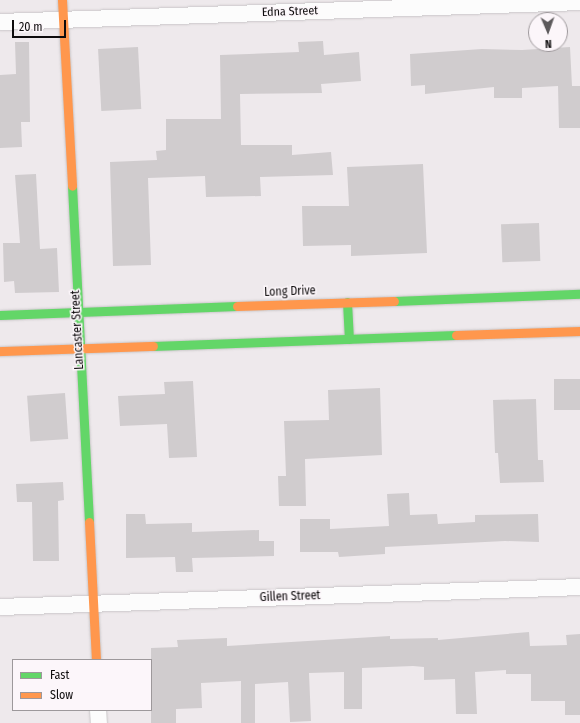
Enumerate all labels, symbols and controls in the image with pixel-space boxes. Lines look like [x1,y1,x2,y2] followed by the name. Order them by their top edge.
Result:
[262,4,318,20] street label: Edna Street
[14,12,68,38] scale bar
[528,12,568,52] north arrow
[19,20,43,34] text: 20 m
[545,37,552,50] text: N
[264,284,316,300] street label: Long Drive
[69,290,87,370] street label: Lancaster Street
[259,589,321,605] street label: Gillen Street
[12,659,152,711] legend
[50,668,69,682] text: Fast
[50,688,73,702] text: Slow

